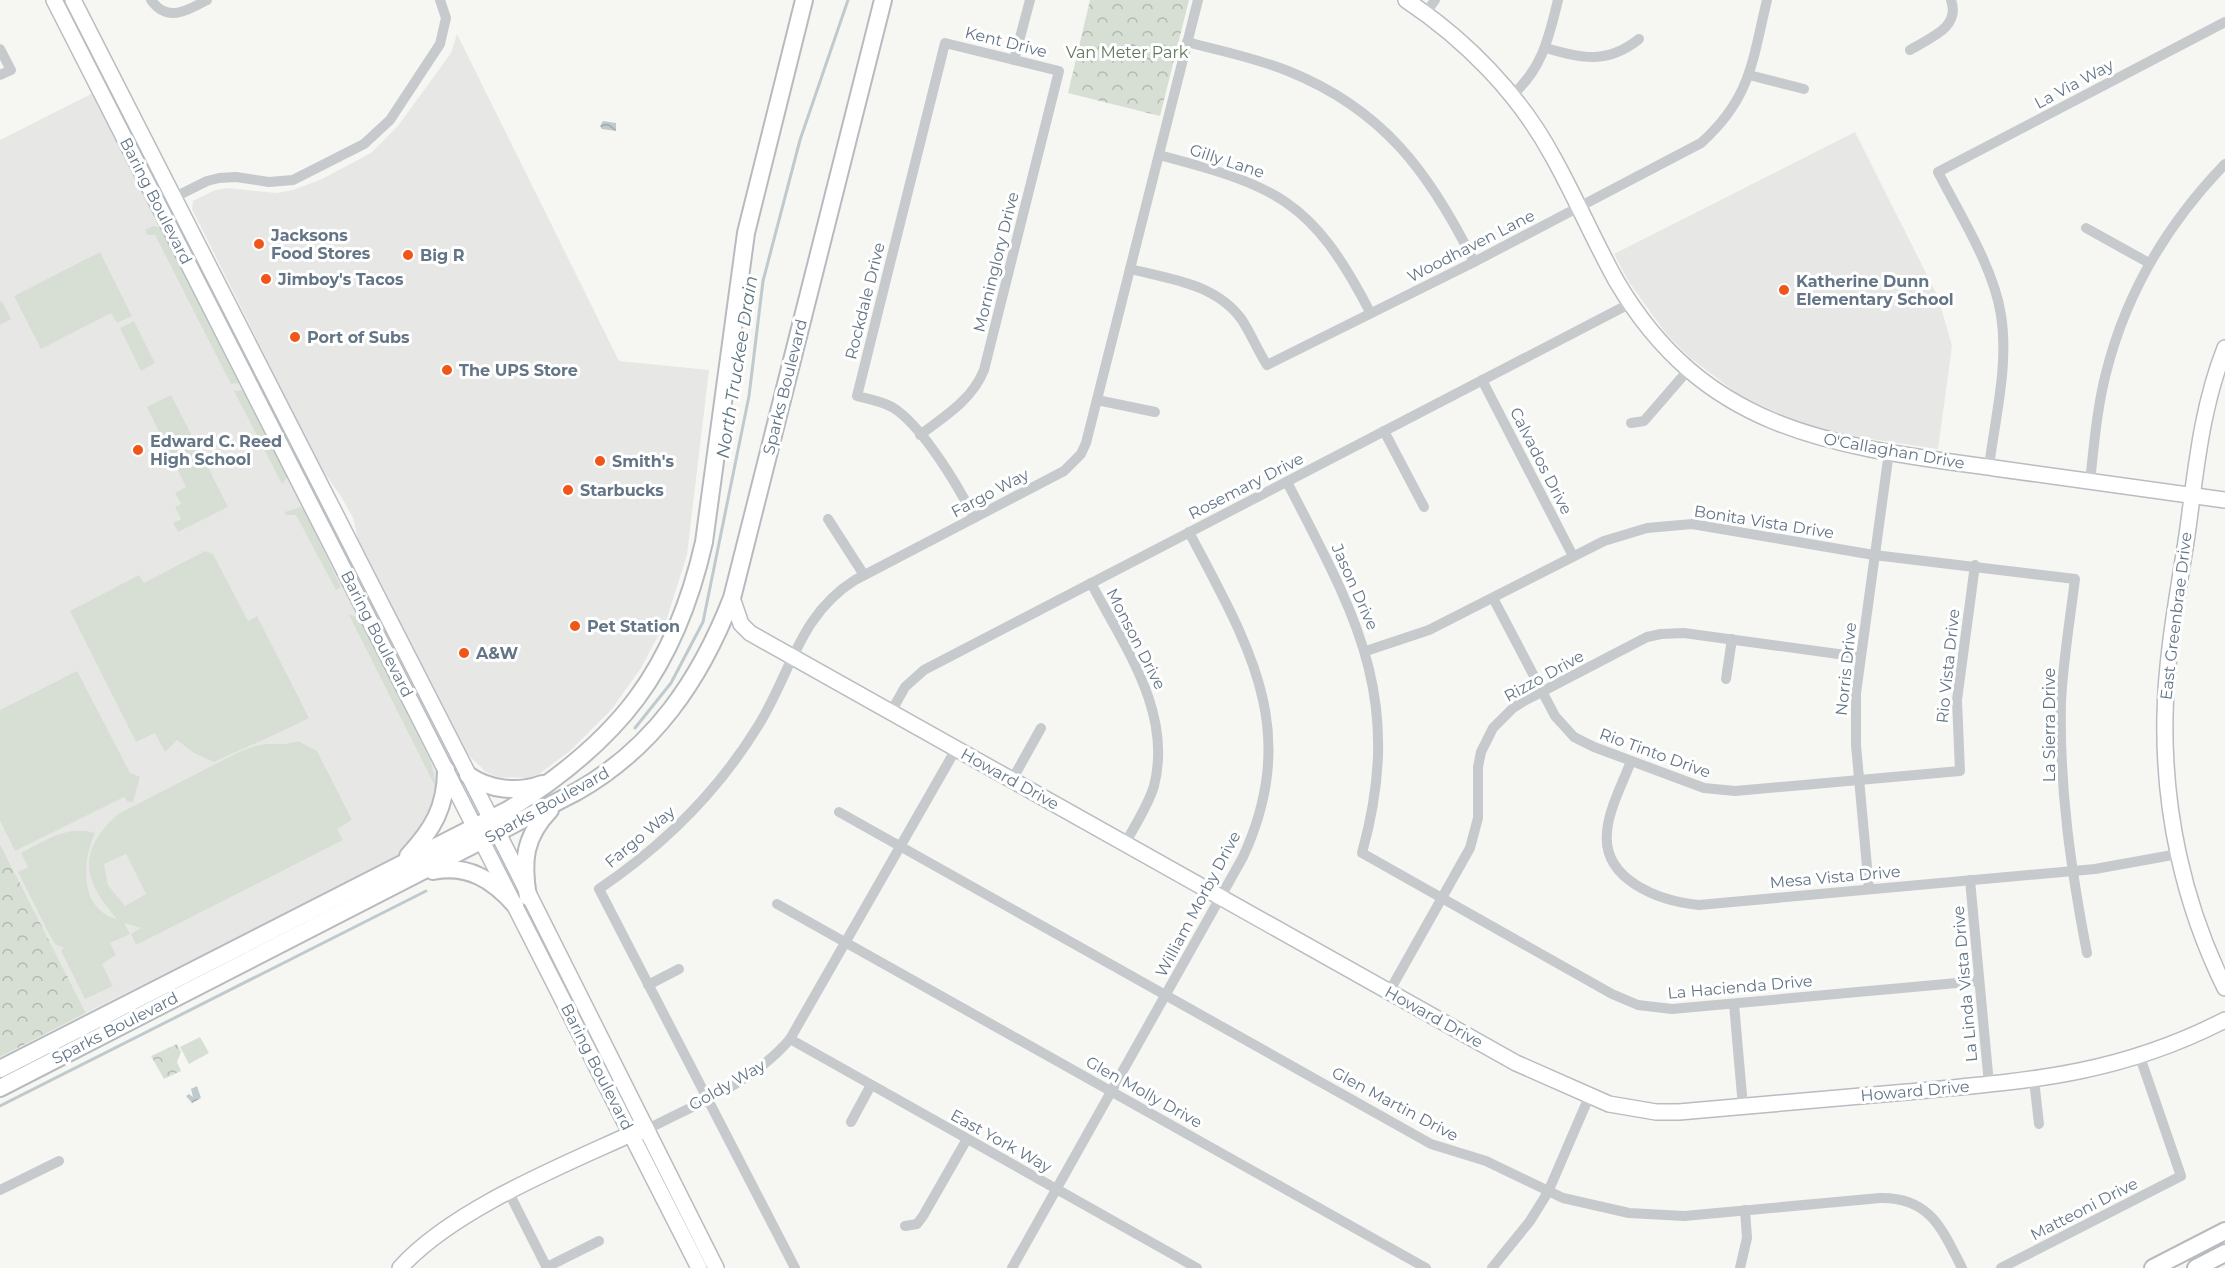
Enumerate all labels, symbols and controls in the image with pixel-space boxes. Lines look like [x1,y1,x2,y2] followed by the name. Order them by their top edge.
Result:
[963,23,1049,61] street label: Kent Drive
[1066,43,1189,62] park label: Van Meter Park
[2031,55,2117,113] street label: La Via Way
[116,134,196,268] street label: Baring Boulevard
[1187,140,1267,182] street label: Gilly Lane
[969,190,1023,334] street label: Morninglory Drive
[1404,206,1538,286] street label: Woodhaven Lane
[270,226,371,263] place label: Jacksons Food Stores
[252,237,266,251] marker: Jacksons Food Stores
[841,240,889,362] street label: Rockdale Drive
[420,246,465,265] place label: Big R
[401,248,415,262] marker: Big R
[277,270,404,289] place label: Jimboy's Tacos
[259,272,273,286] marker: Jimboy's Tacos
[1796,272,1954,309] place label: Katherine Dunn Elementary School
[712,274,762,460] water label: North Truckee Drain
[1777,283,1791,297] marker: Katherine Dunn Elementary School
[759,317,811,457] street label: Sparks Boulevard
[307,328,410,347] place label: Port of Subs
[288,330,302,344] marker: Port of Subs
[459,361,578,380] place label: The UPS Store
[440,363,454,377] marker: The UPS Store
[1506,404,1576,518] street label: Calvados Drive
[1822,429,1966,473] street label: O'Callaghan Drive
[150,432,282,469] place label: Edward C. Reed High School
[131,443,145,457] marker: Edward C. Reed High School
[1185,449,1307,523] street label: Rosemary Drive
[612,452,675,471] place label: Smith's
[593,454,607,468] marker: Smith's
[948,464,1032,521] street label: Fargo Way
[580,481,664,500] place label: Starbucks
[561,483,575,497] marker: Starbucks
[1693,502,1835,542] street label: Bonita Vista Drive
[2156,531,2196,701] street label: East Greenbrae Drive
[1327,540,1382,633] street label: Jason Drive
[337,567,417,701] street label: Baring Boulevard
[1102,585,1170,693] street label: Monson Drive
[1933,608,1963,724] street label: Rio Vista Drive
[587,617,680,636] place label: Pet Station
[568,619,582,633] marker: Pet Station
[1832,621,1860,717] street label: Norris Drive
[475,644,519,663] place label: A&W
[457,646,471,660] marker: A&W
[1501,646,1587,706] street label: Rizzo Drive
[2040,668,2059,782] street label: La Sierra Drive
[1597,724,1713,782] street label: Rio Tinto Drive
[958,744,1062,814] street label: Howard Drive
[482,763,612,847] street label: Sparks Boulevard
[601,802,679,872] street label: Fargo Way
[1152,828,1244,980] street label: William Morby Drive
[1769,862,1901,892] street label: Mesa Vista Drive
[1949,905,1981,1063] street label: La Linda Vista Drive
[1667,971,1813,1003] street label: La Hacienda Drive
[1382,982,1486,1052] street label: Howard Drive
[49,988,181,1068] street label: Sparks Boulevard
[557,1000,637,1134] street label: Baring Boulevard
[1083,1052,1205,1132] street label: Glen Molly Drive
[685,1055,769,1114] street label: Goldy Way
[1329,1063,1461,1145] street label: Glen Martin Drive
[1860,1077,1970,1105] street label: Howard Drive
[947,1105,1055,1177] street label: East York Way
[2027,1174,2141,1244] street label: Matteoni Drive

